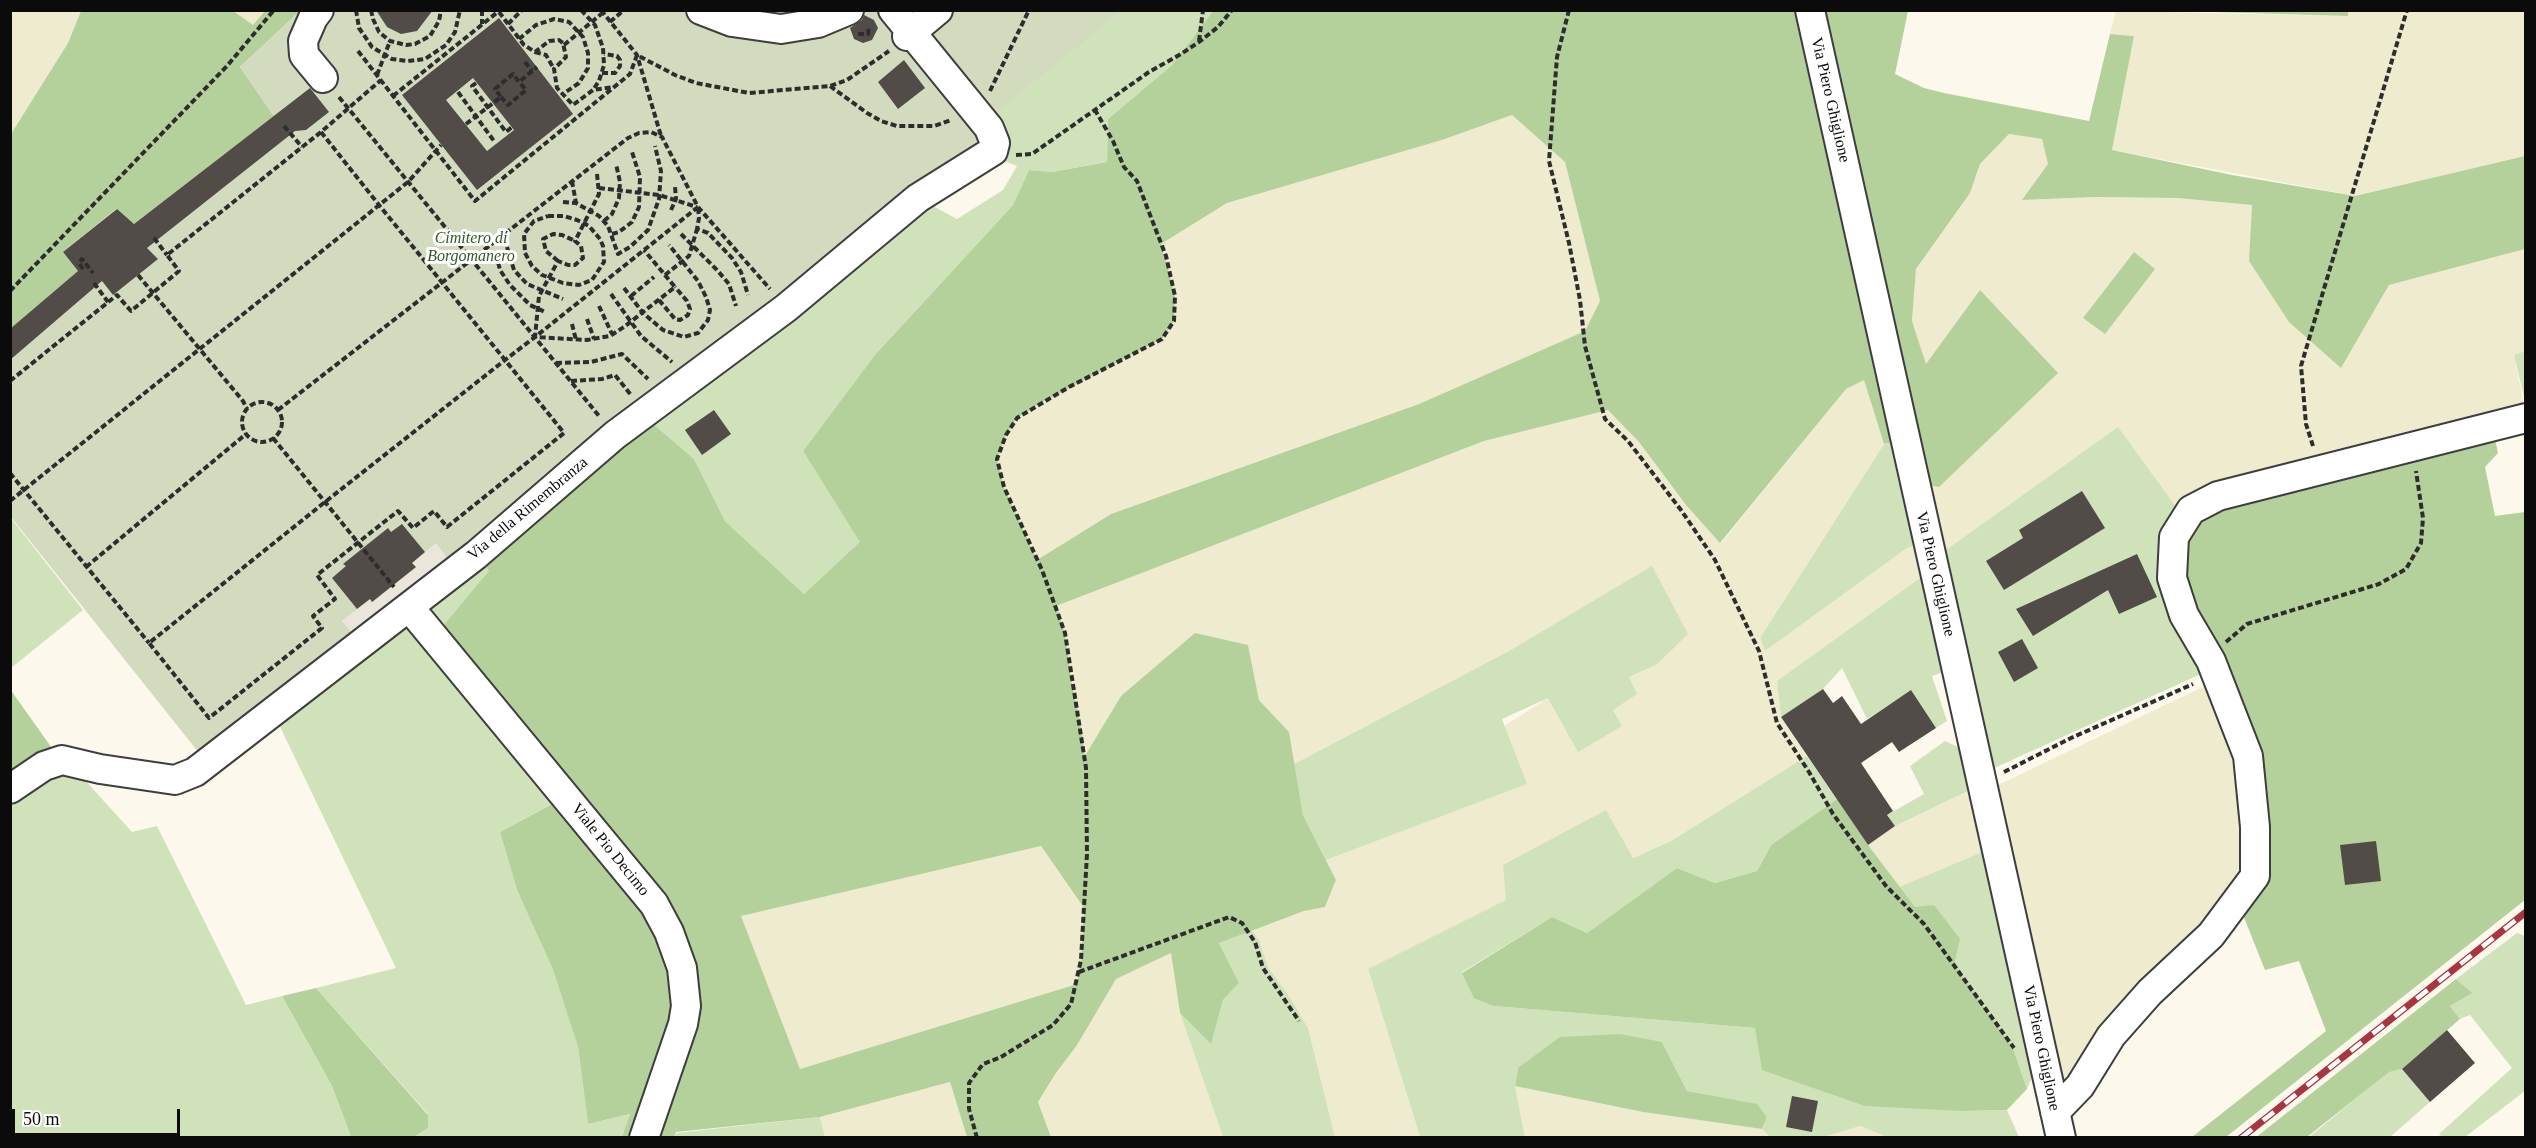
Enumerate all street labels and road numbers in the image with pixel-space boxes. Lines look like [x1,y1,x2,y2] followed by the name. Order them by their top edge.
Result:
[1806,36,1854,164] street label: Via Piero Ghiglione
[464,453,592,565] street label: Via della Rimembranza
[1911,510,1959,638] street label: Via Piero Ghiglione
[567,800,653,900] street label: Viale Pio Decimo
[2018,983,2064,1113] street label: Via Piero Ghiglione

